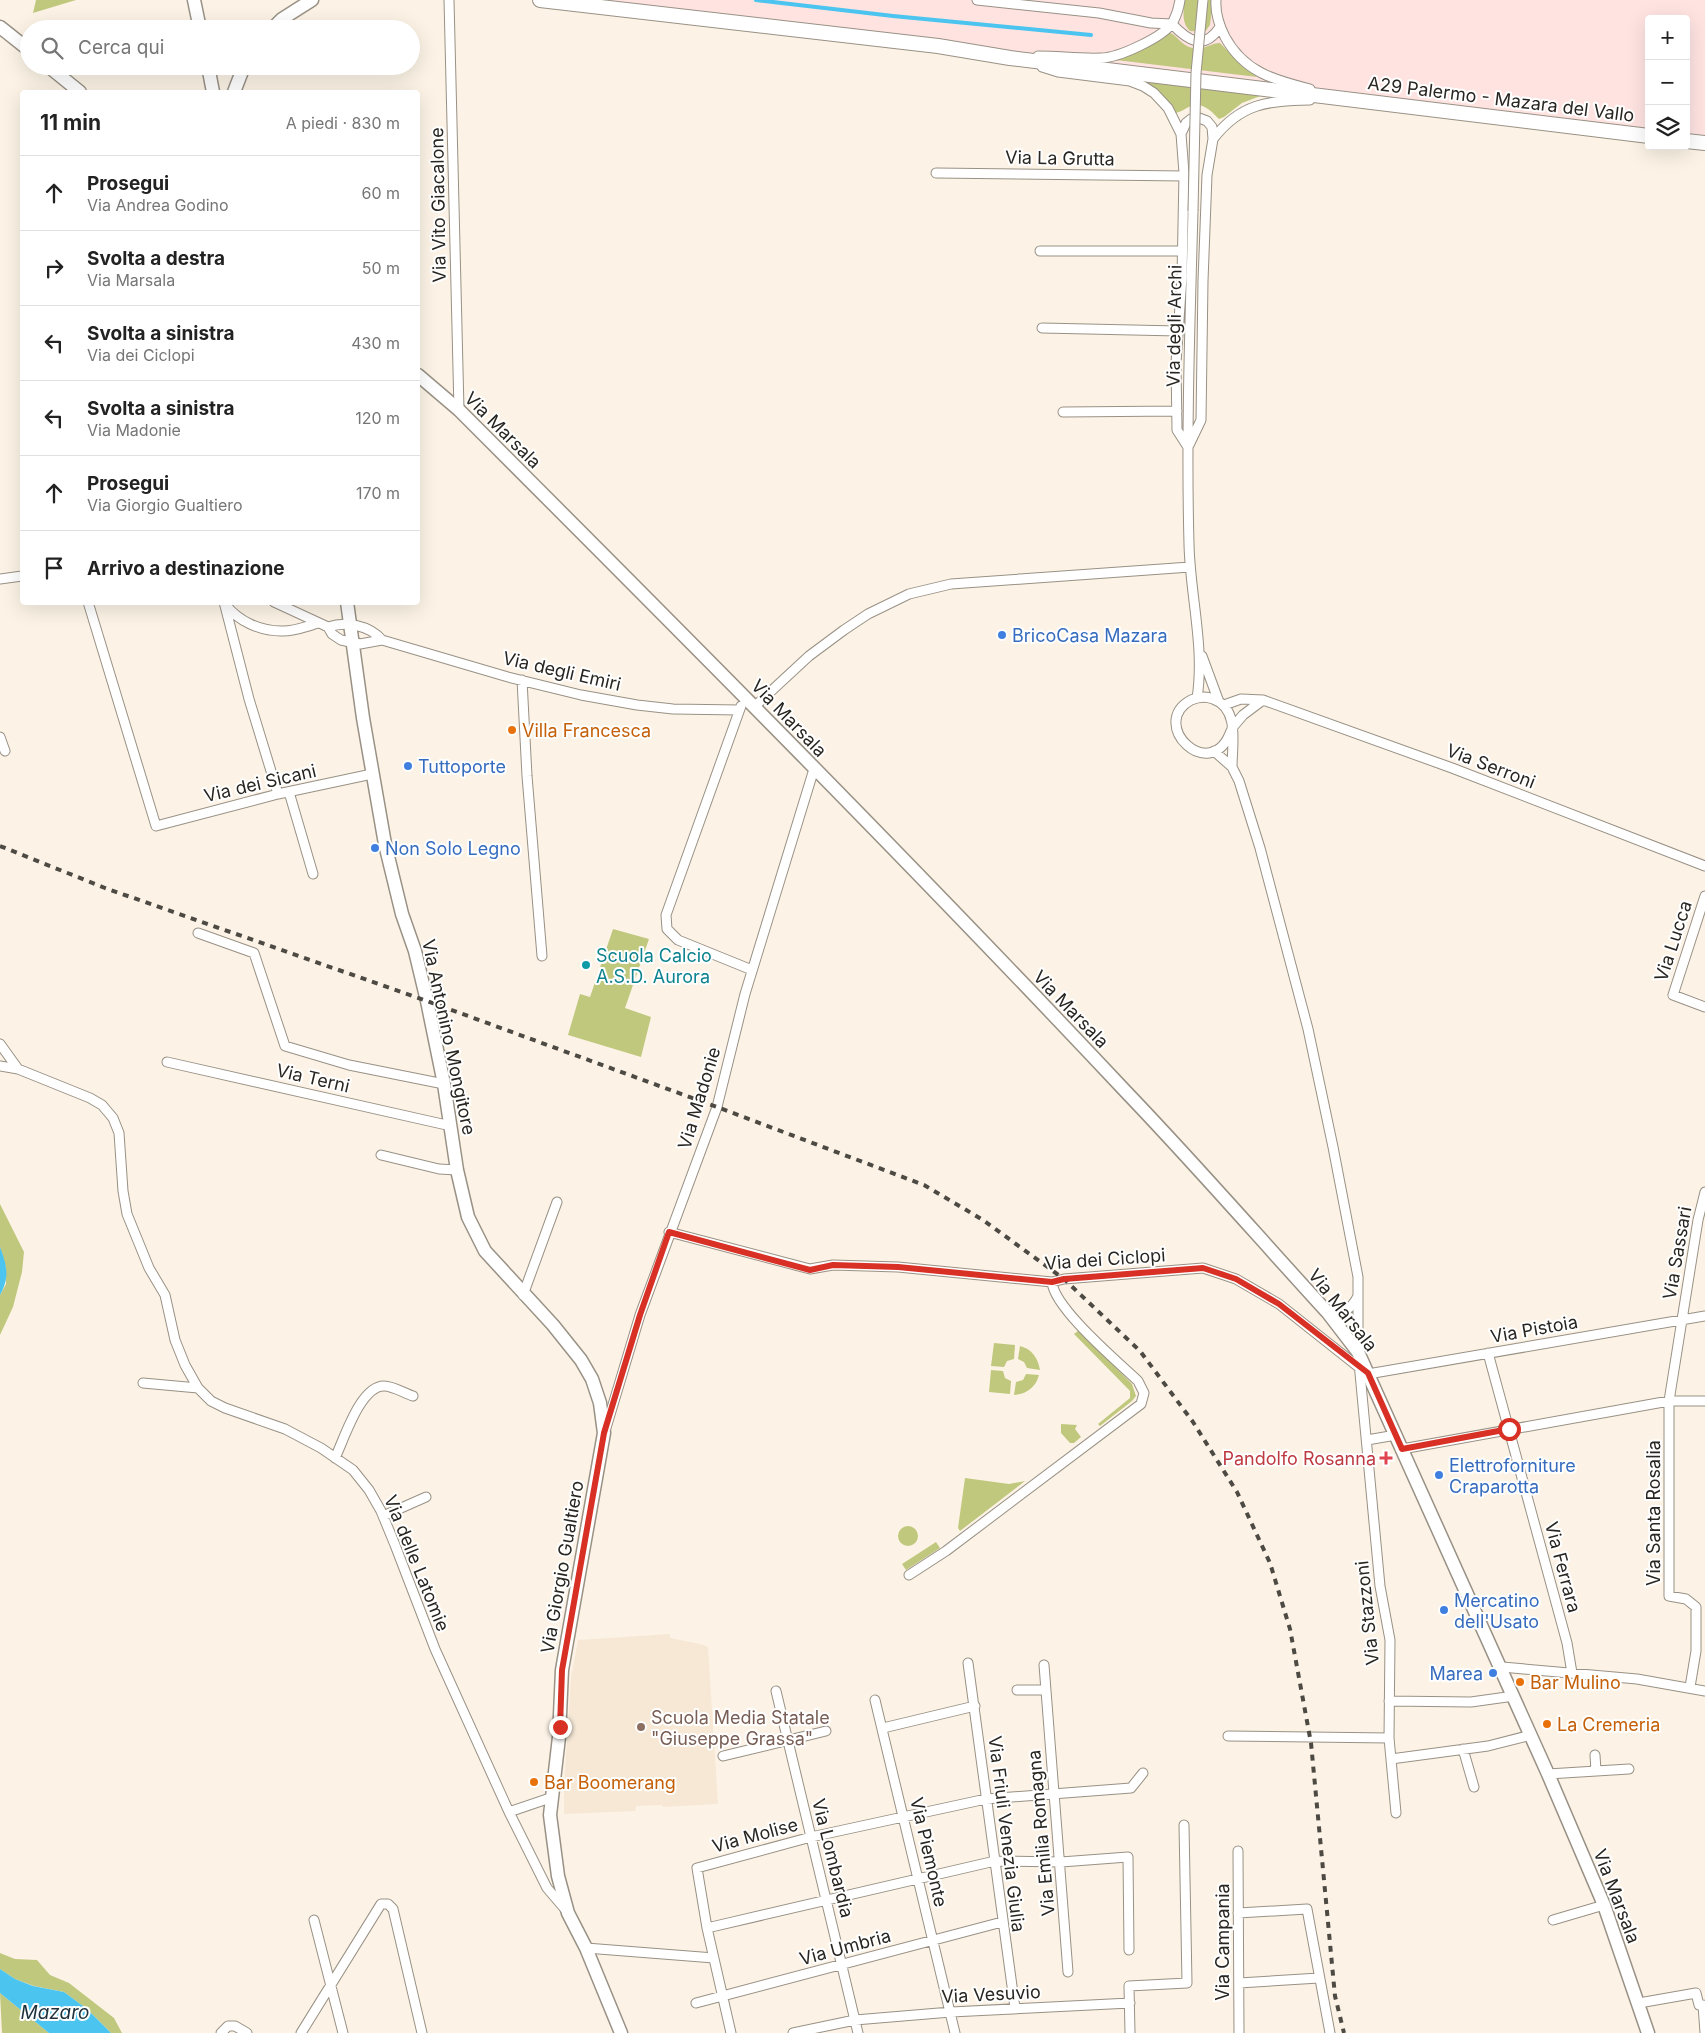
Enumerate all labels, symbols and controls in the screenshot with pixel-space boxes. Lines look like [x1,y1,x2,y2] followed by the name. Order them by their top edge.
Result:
[1645,15,1690,150] map controls
[1645,15,1690,60] button: +
[20,20,420,75] search box
[38,34,66,62] icon: search
[78,36,164,59] text: Cerca qui
[1645,60,1690,105] button: −
[1366,72,1636,126] street label: A29 Palermo - Mazara del Vallo
[1645,105,1690,150] button: layers
[40,110,101,135] text: 11 min
[286,113,400,133] text: A piedi · 830 m
[426,127,450,283] street label: Via Vito Giacalone
[1005,147,1115,169] street label: Via La Grutta
[87,172,169,195] text: Prosegui
[40,179,68,207] icon: ahead
[361,183,400,203] text: 60 m
[87,195,229,215] text: Via Andrea Godino
[87,247,225,270] text: Svolta a destra
[40,254,68,282] icon: right
[362,258,400,278] text: 50 m
[1162,265,1186,387] street label: Via degli Archi
[87,270,175,290] text: Via Marsala
[87,322,235,345] text: Svolta a sinistra
[40,329,68,357] icon: left
[351,333,400,353] text: 430 m
[87,345,195,365] text: Via dei Ciclopi
[461,388,545,472] street label: Via Marsala
[87,397,235,420] text: Svolta a sinistra
[40,404,68,432] icon: left
[355,408,400,428] text: 120 m
[87,420,181,440] text: Via Madonie
[87,472,169,495] text: Prosegui
[40,479,68,507] icon: ahead
[356,483,400,503] text: 170 m
[87,495,243,515] text: Via Giorgio Gualtiero
[40,554,68,582] icon: arrive
[87,557,285,580] text: Arrivo a destinazione
[1012,625,1168,646] place label: BricoCasa Mazara
[996,629,1008,641] marker: BricoCasa Mazara
[501,647,623,695] street label: Via degli Emiri
[747,675,831,761] street label: Via Marsala
[522,720,651,741] place label: Villa Francesca
[506,724,518,736] marker: Villa Francesca
[1444,739,1538,793] street label: Via Serroni
[418,756,506,777] place label: Tuttoporte
[202,760,318,806] street label: Via dei Sicani
[402,760,414,772] marker: Tuttoporte
[385,838,521,859] place label: Non Solo Legno
[369,842,381,854] marker: Non Solo Legno
[1650,898,1696,984] street label: Via Lucca
[418,937,480,1137] street label: Via Antonino Mongitore
[596,945,712,987] place label: Scuola Calcio A.S.D. Aurora
[580,959,592,971] marker: Scuola Calcio A.S.D. Aurora
[1029,966,1113,1052] street label: Via Marsala
[674,1044,724,1152] street label: Via Madonie
[274,1059,352,1097] street label: Via Terni
[1658,1205,1696,1301] street label: Via Sassari
[1044,1244,1166,1274] street label: Via dei Ciclopi
[1304,1264,1382,1356] street label: Via Marsala
[1489,1311,1579,1347] street label: Via Pistoia
[1498,1418,1521,1441] route start
[1643,1440,1664,1586] street label: Via Santa Rosalia
[1222,1448,1376,1469] place label: Pandolfo Rosanna
[1380,1452,1392,1464] marker: Pandolfo Rosanna
[1449,1455,1576,1497] place label: Elettroforniture Craparotta
[1433,1469,1445,1481] marker: Elettroforniture Craparotta
[536,1479,588,1655] street label: Via Giorgio Gualtiero
[380,1492,454,1634] street label: Via delle Latomie
[1541,1519,1585,1615] street label: Via Ferrara
[1351,1560,1383,1666] street label: Via Stazzoni
[1454,1590,1539,1632] place label: Mercatino dell'Usato
[1438,1604,1450,1616] marker: Mercatino dell'Usato
[1429,1663,1483,1684] place label: Marea
[1487,1667,1499,1679] marker: Marea
[1530,1672,1621,1693] place label: Bar Mulino
[1514,1676,1526,1688] marker: Bar Mulino
[651,1707,830,1749] place label: Scuola Media Statale "Giuseppe Grassa"
[1557,1714,1660,1735] place label: La Cremeria
[549,1716,572,1739] route end
[1541,1718,1553,1730] marker: La Cremeria
[635,1721,647,1733] marker: Scuola Media Statale "Giuseppe Grassa"
[985,1735,1029,1933] street label: Via Friuli Venezia Giulia
[1023,1749,1059,1917] street label: Via Emilia Romagna
[544,1772,676,1793] place label: Bar Boomerang
[528,1776,540,1788] marker: Bar Boomerang
[906,1795,952,1909] street label: Via Piemonte
[808,1796,858,1920] street label: Via Lombardia
[710,1814,800,1856] street label: Via Molise
[1589,1846,1645,1946] street label: Via Marsala
[1212,1883,1233,2001] street label: Via Campania
[797,1925,893,1969] street label: Via Umbria
[941,1981,1041,2007] street label: Via Vesuvio
[21,2001,89,2024] water label: Mazaro

